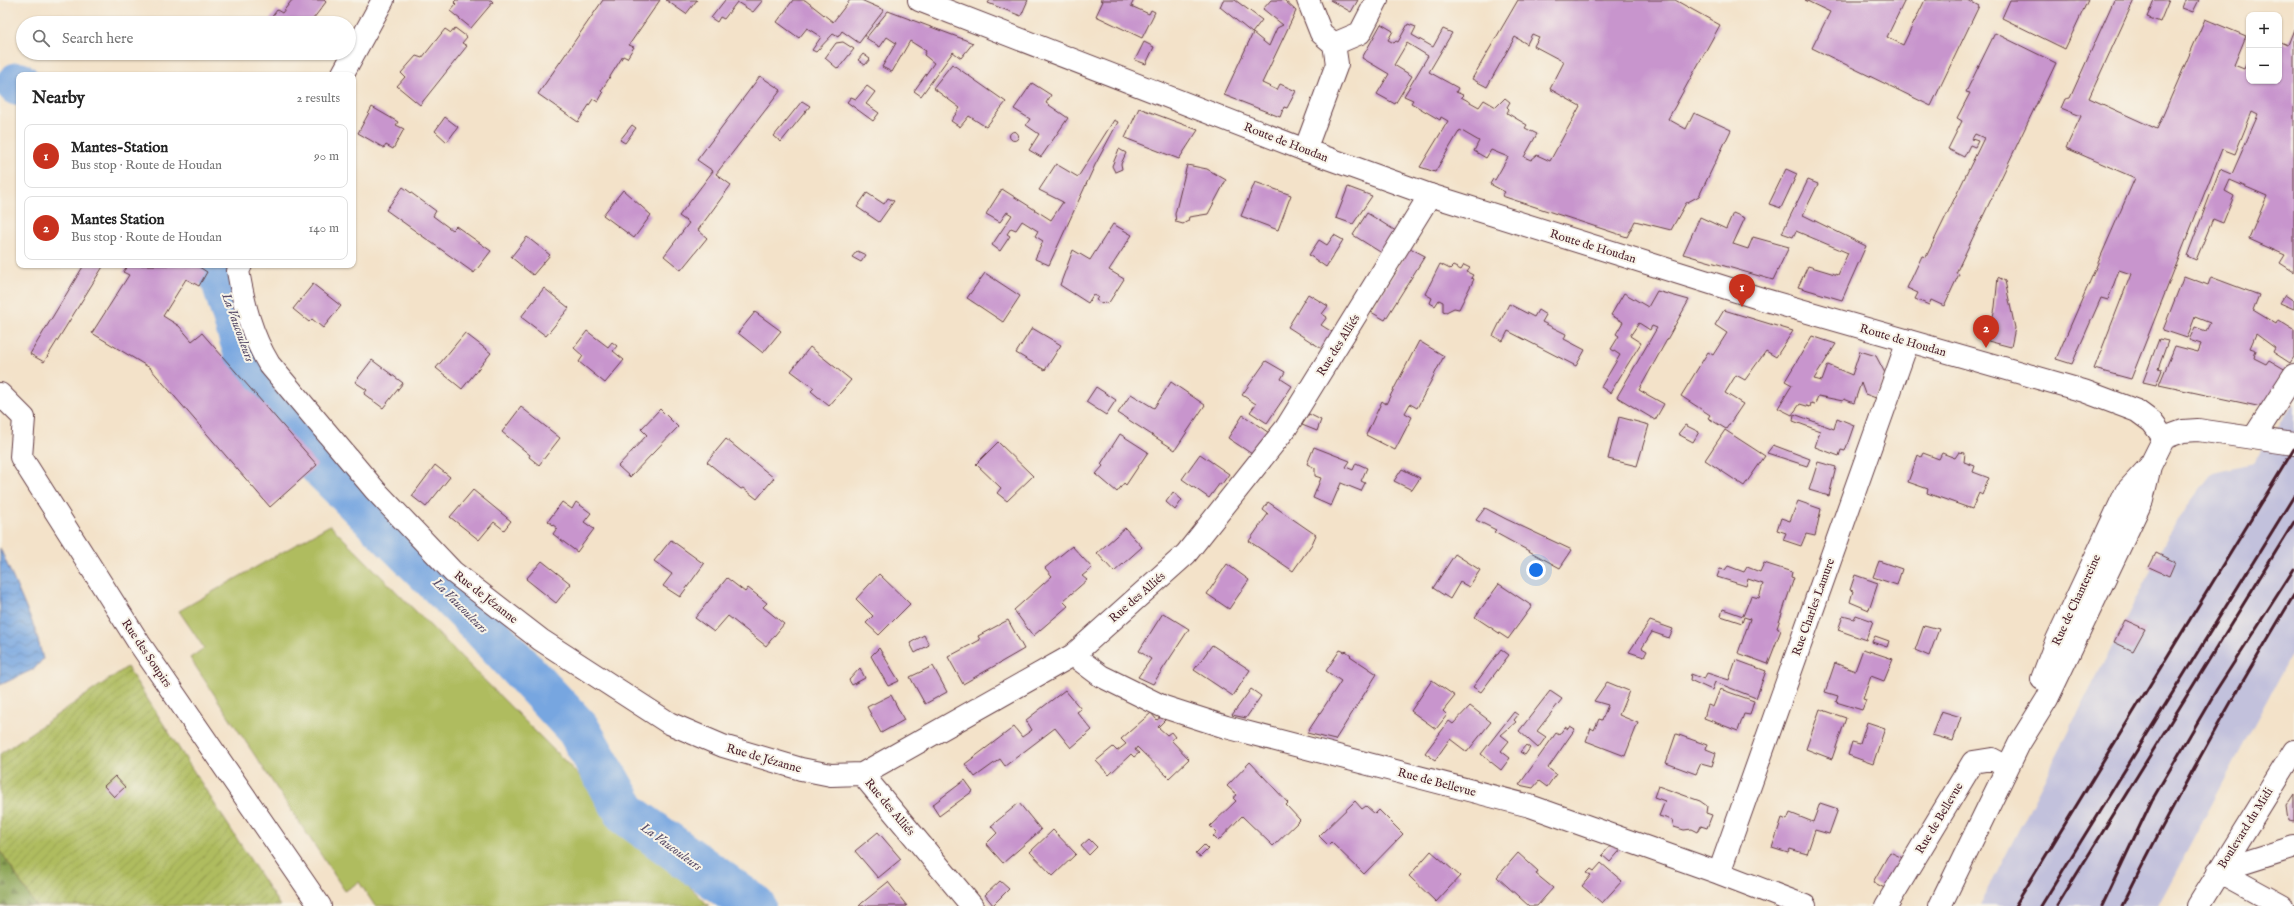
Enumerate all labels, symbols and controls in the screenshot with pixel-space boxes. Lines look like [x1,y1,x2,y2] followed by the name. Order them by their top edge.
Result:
[2246,12,2282,84] map controls
[2246,12,2282,48] button: +
[16,16,356,60] search box
[30,27,52,49] icon: search
[62,29,133,48] text: Search here
[2246,48,2282,84] button: −
[32,88,85,109] text: Nearby
[296,90,340,107] text: 2 results
[1241,119,1331,166] street label: Route de Houdan
[71,138,168,157] text: Mantes-Station
[44,148,48,165] text: 1
[314,148,339,165] text: 90 m
[71,157,222,174] text: Bus stop · Route de Houdan
[71,210,165,229] text: Mantes Station
[43,220,49,237] text: 2
[309,220,339,237] text: 140 m
[1548,226,1638,267] street label: Route de Houdan
[71,229,222,246] text: Bus stop · Route de Houdan
[1729,274,1755,307] pin: 1
[217,290,258,364] water label: La Vaucouleurs
[1314,312,1363,379] street label: Rue des Alliés
[1973,315,1999,348] pin: 2
[1858,321,1948,360] street label: Route de Houdan
[2049,552,2104,648] street label: Rue de Chantereine
[1789,556,1838,658] street label: Rue Charles Lamure
[1526,560,1546,580] your location
[450,568,521,628] street label: Rue de Jézanne
[1106,569,1169,626] street label: Rue des Alliés
[428,574,491,638] water label: La Vaucouleurs
[117,616,175,691] street label: Rue des Soupirs
[724,741,803,777] street label: Rue de Jézanne
[1396,765,1478,800] street label: Rue de Bellevue
[861,776,918,839] street label: Rue des Alliés
[1912,779,1967,857] street label: Rue de Bellevue
[2215,785,2276,871] street label: Boulevard du Midi
[636,819,705,875] water label: La Vaucouleurs

